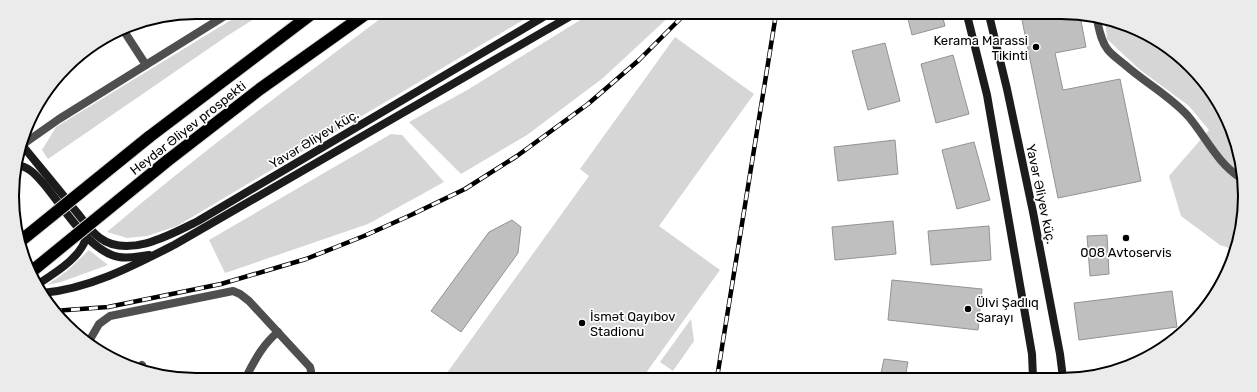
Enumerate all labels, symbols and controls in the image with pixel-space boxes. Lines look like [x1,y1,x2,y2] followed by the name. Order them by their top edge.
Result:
[933,33,1028,63] place label: Kerama Marassi Tikinti
[1031,42,1041,52] marker: Kerama Marassi Tikinti
[127,78,249,178] street label: Heydər Əliyev prospekti
[267,106,361,172] street label: Yavər Əliyev küç.
[1023,143,1059,245] street label: Yavər Əliyev küç.
[1121,233,1131,243] marker: 008 Avtoservis
[1080,245,1172,260] place label: 008 Avtoservis
[976,295,1039,325] place label: Ülvi Şadlıq Sarayı
[963,304,973,314] marker: Ülvi Şadlıq Sarayı
[590,309,676,339] place label: İsmət Qayıbov Stadionu
[577,318,587,328] marker: İsmət Qayıbov Stadionu

